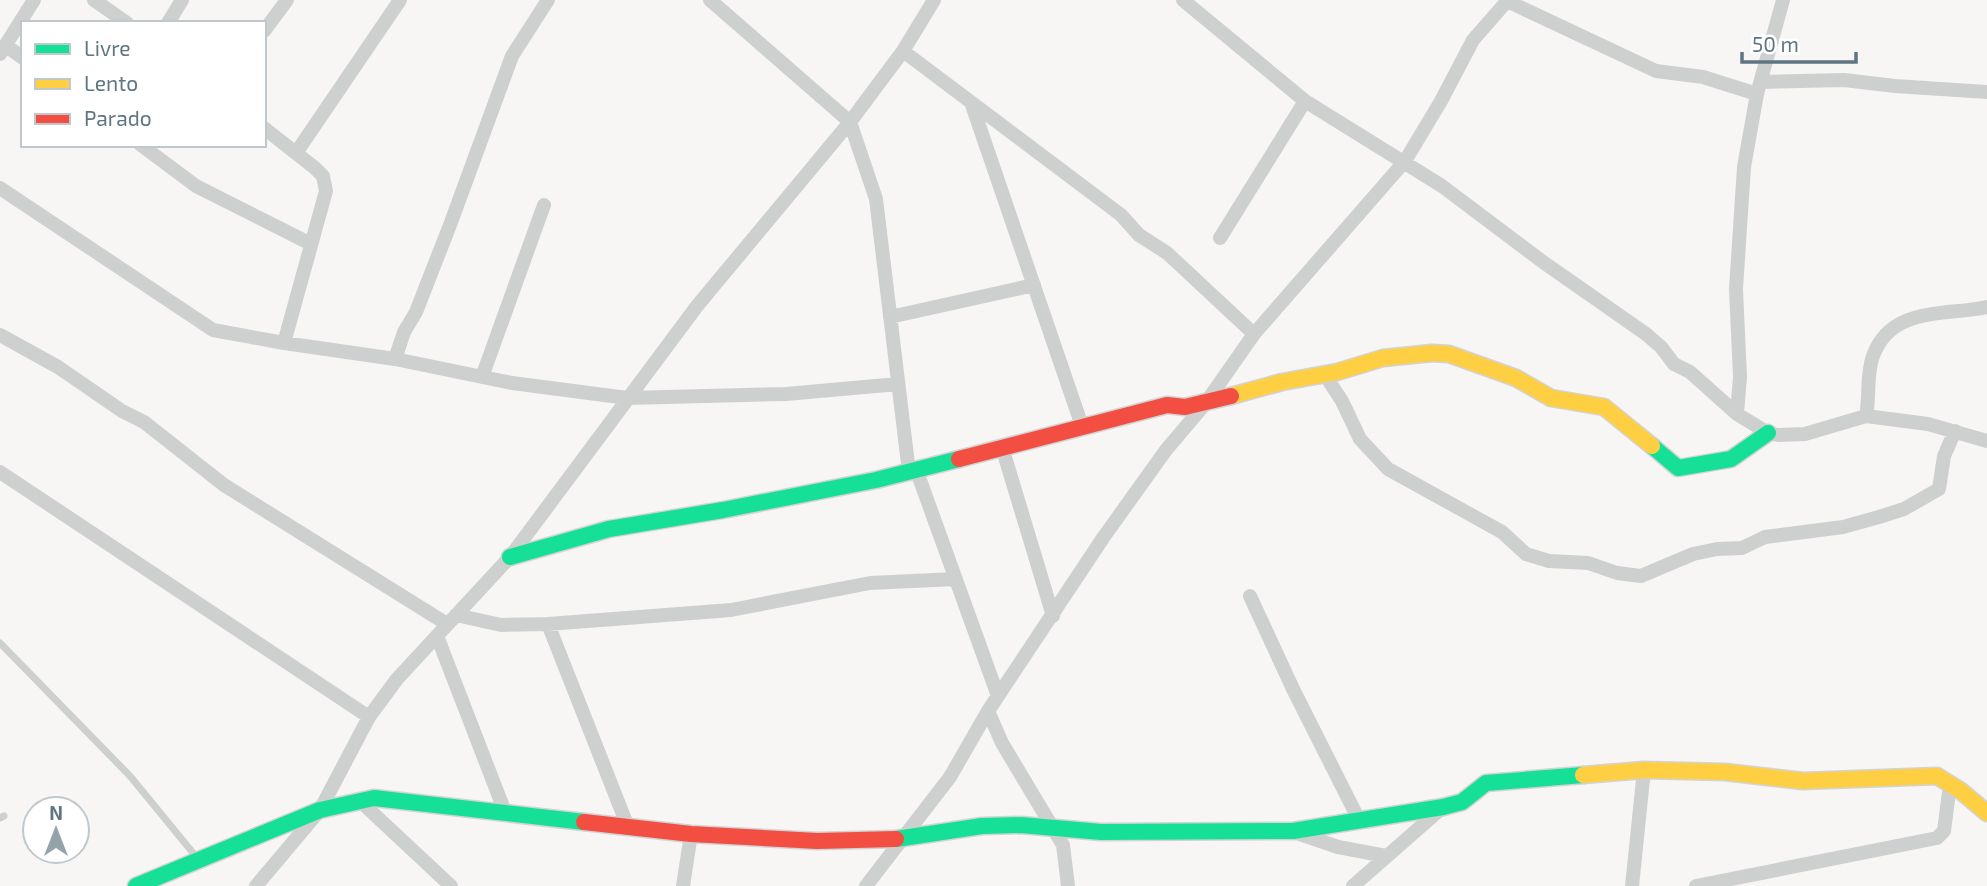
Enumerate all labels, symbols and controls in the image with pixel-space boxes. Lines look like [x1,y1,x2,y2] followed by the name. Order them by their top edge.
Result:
[21,21,266,147] legend
[1742,21,1856,65] scale bar
[1752,31,1799,56] text: 50 m
[84,35,131,60] text: Livre
[84,70,138,95] text: Lento
[84,105,152,130] text: Parado
[21,795,91,865] north arrow
[49,801,63,824] text: N

